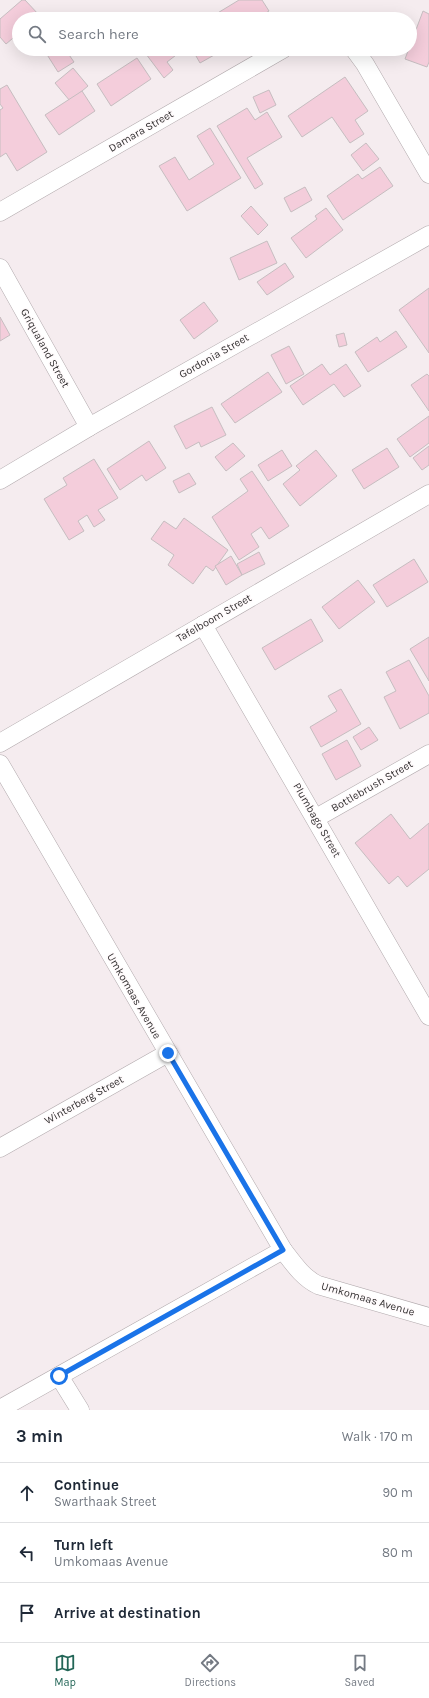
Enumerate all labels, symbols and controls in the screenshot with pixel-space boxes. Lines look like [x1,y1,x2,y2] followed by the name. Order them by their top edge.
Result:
[12,12,417,56] search box
[26,23,48,45] icon: search
[58,25,139,43] text: Search here
[106,107,176,155] street label: Damara Street
[18,306,72,390] street label: Griqualand Street
[177,331,251,381] street label: Gordonia Street
[174,591,254,645] street label: Tafelboom Street
[329,757,415,815] street label: Bottlebrush Street
[290,780,344,860] street label: Plumbago Street
[104,951,164,1041] street label: Umkomaas Avenue
[159,1044,177,1062] route end
[42,1073,126,1127] street label: Winterberg Street
[320,1279,417,1319] street label: Umkomaas Avenue
[50,1367,68,1385] route start
[16,1426,63,1446] text: 3 min
[342,1429,413,1444] text: Walk · 170 m
[54,1476,119,1494] text: Continue
[16,1482,38,1504] icon: ahead
[382,1485,413,1500] text: 90 m
[54,1494,156,1509] text: Swarthaak Street
[54,1536,113,1554] text: Turn left
[16,1542,38,1564] icon: left
[382,1545,413,1560] text: 80 m
[54,1554,168,1569] text: Umkomaas Avenue
[16,1602,38,1624] icon: arrive
[54,1604,201,1622] text: Arrive at destination
[54,1652,76,1689] tab: Map
[184,1652,236,1689] tab: Directions
[344,1652,375,1689] tab: Saved

